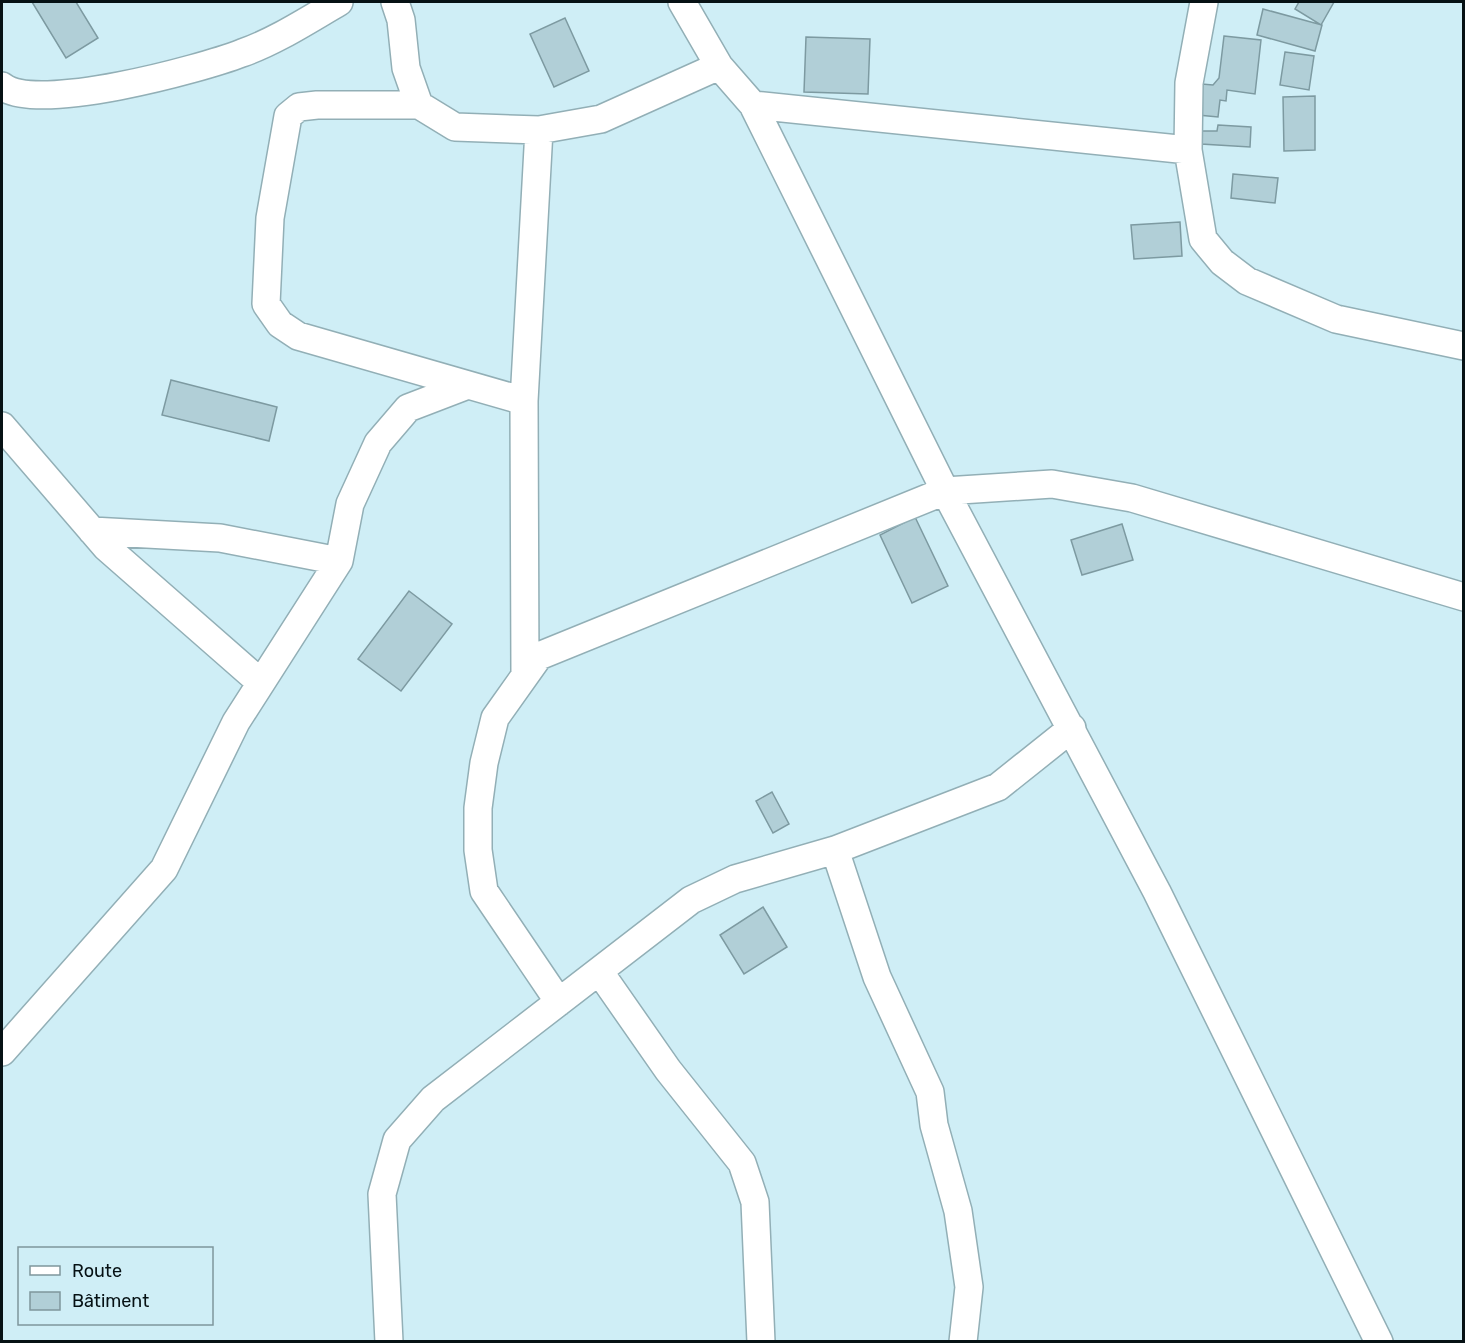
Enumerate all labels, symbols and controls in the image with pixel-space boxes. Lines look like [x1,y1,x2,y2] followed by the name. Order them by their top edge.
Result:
[18,1247,213,1325] legend
[72,1260,122,1282] text: Route
[72,1290,149,1312] text: Bâtiment

